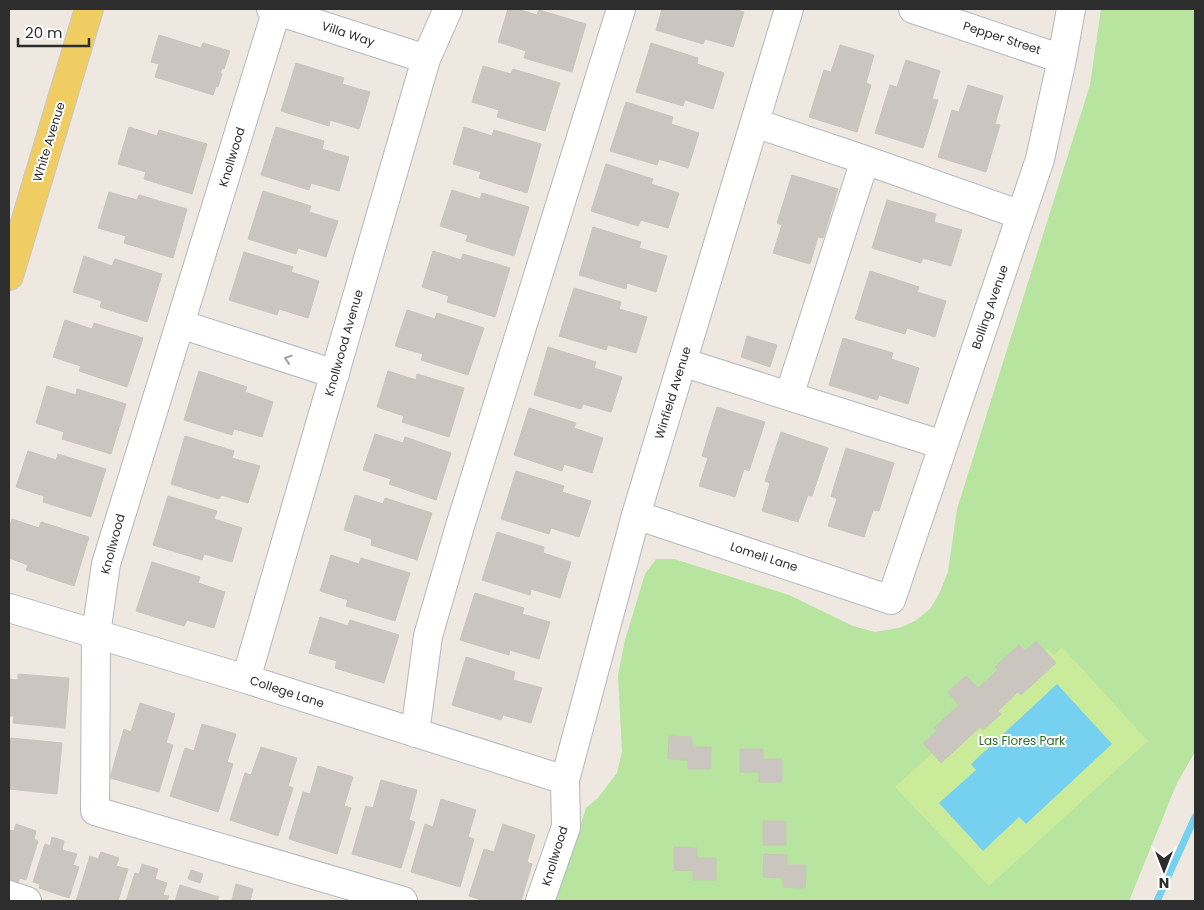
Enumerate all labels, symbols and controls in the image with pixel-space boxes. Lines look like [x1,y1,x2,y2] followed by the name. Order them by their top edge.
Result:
[18,15,89,47] scale bar
[319,17,377,50] street label: Villa Way
[961,17,1043,58] street label: Pepper Street
[25,22,63,43] text: 20 m
[28,100,69,184] street label: White Avenue
[214,125,249,189] street label: Knollwood
[967,262,1012,351] street label: Bolling Avenue
[320,288,367,398] street label: Knollwood Avenue
[650,344,695,441] street label: Winfield Avenue
[285,355,293,365] one-way arrow
[96,512,129,576] street label: Knollwood
[728,538,800,575] street label: Lomeli Lane
[248,671,327,712] street label: College Lane
[979,732,1066,749] park label: Las Flores Park
[537,824,572,888] street label: Knollwood
[1139,845,1189,895] north arrow
[1159,873,1169,893] text: N

